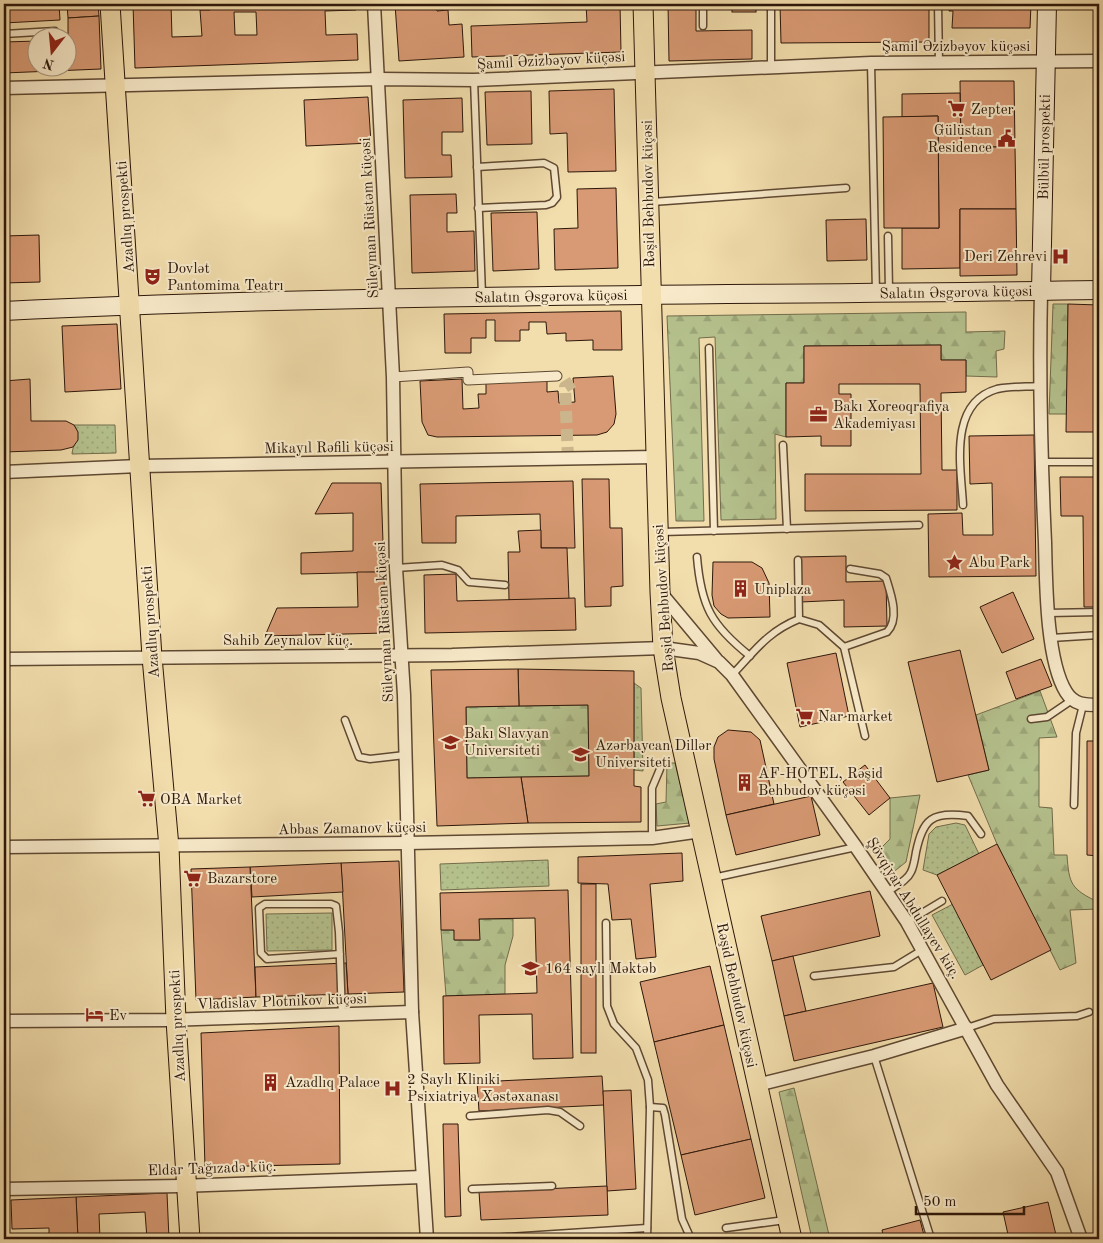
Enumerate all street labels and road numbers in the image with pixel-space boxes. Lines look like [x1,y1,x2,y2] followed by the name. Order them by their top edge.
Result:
[882,40,1030,55] street label: Şamil Əzizbəyov küçəsi
[476,50,626,73] street label: Şamil Əzizbəyov küçəsi
[1037,94,1054,200] street label: Bülbül prospekti
[641,120,658,268] street label: Rəşid Behbudov küçəsi
[359,137,382,299] street label: Süleyman Rüstəm küçəsi
[115,160,138,274] street label: Azadlıq prospekti
[879,285,1033,302] street label: Salatın Əsgərova küçəsi
[474,289,628,306] street label: Salatın Əsgərova küçəsi
[264,440,394,457] street label: Mikayıl Rəfili küçəsi
[652,524,677,672] street label: Rəşid Behbudov küçəsi
[374,541,397,703] street label: Süleyman Rüstəm küçəsi
[140,565,163,679] street label: Azadlıq prospekti
[223,634,353,649] street label: Sahib Zeynalov küç.
[278,821,426,838] street label: Abbas Zamanov küçəsi
[863,835,963,982] street label: Şövqiyar Abdullayev küç.
[713,921,758,1069] street label: Rəşid Behbudov küçəsi
[168,969,189,1083] street label: Azadlıq prospekti
[197,992,367,1013] street label: Vladislav Plotnikov küçəsi
[147,1160,277,1179] street label: Eldar Tağızadə küç.

